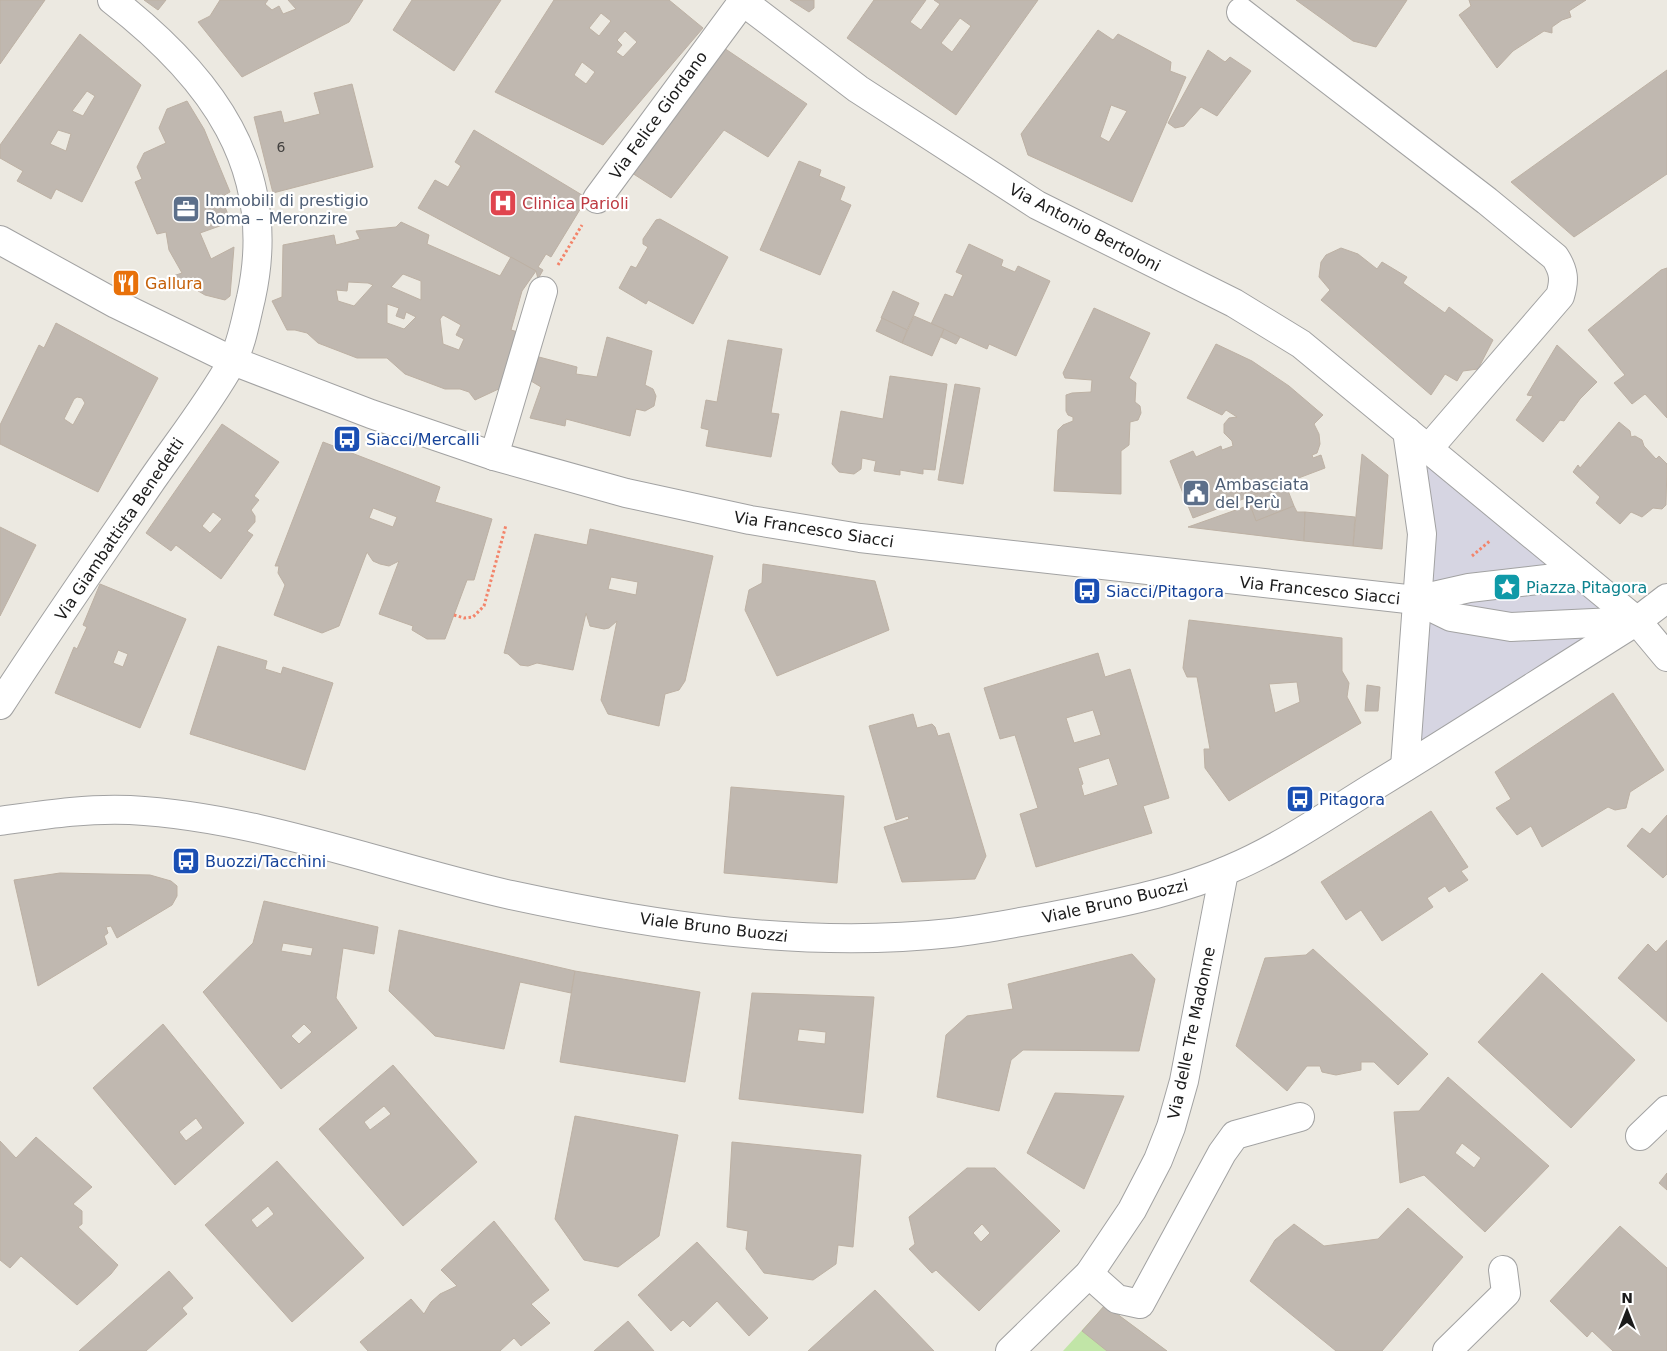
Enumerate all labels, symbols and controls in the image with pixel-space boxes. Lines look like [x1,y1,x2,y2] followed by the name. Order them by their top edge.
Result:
[606,48,711,183] street label: Via Felice Giordano
[277,139,286,155] house number: 6
[1006,179,1164,275] street label: Via Antonio Bertoloni
[488,188,518,218] hospital icon: Clinica Parioli
[205,191,369,228] place label: Immobili di prestigio Roma – Meronzire
[171,194,201,224] office icon: Immobili di prestigio Roma – Meronzire
[522,194,629,213] place label: Clinica Parioli
[111,268,141,298] restaurant icon: Gallura
[145,274,203,293] place label: Gallura
[332,424,362,454] bus stop icon: Siacci/Mercalli
[366,430,480,449] place label: Siacci/Mercalli
[51,434,188,624] street label: Via Giambattista Benedetti
[1215,475,1309,512] place label: Ambasciata del Perù
[1181,478,1211,508] public building icon: Ambasciata del Perù
[733,507,895,552] street label: Via Francesco Siacci
[1492,572,1522,602] place icon: Piazza Pitagora
[1239,573,1401,608] street label: Via Francesco Siacci
[1072,576,1102,606] bus stop icon: Siacci/Pitagora
[1526,578,1647,597] place label: Piazza Pitagora
[1106,582,1224,601] place label: Siacci/Pitagora
[1285,784,1315,814] bus stop icon: Pitagora
[1319,790,1385,809] place label: Pitagora
[171,846,201,876] bus stop icon: Buozzi/Tacchini
[205,852,326,871] place label: Buozzi/Tacchini
[1040,875,1190,928] street label: Viale Bruno Buozzi
[639,909,789,946] street label: Viale Bruno Buozzi
[1164,945,1219,1121] street label: Via delle Tre Madonne
[1602,1286,1652,1336] north arrow
[1621,1290,1633,1306] text: N

